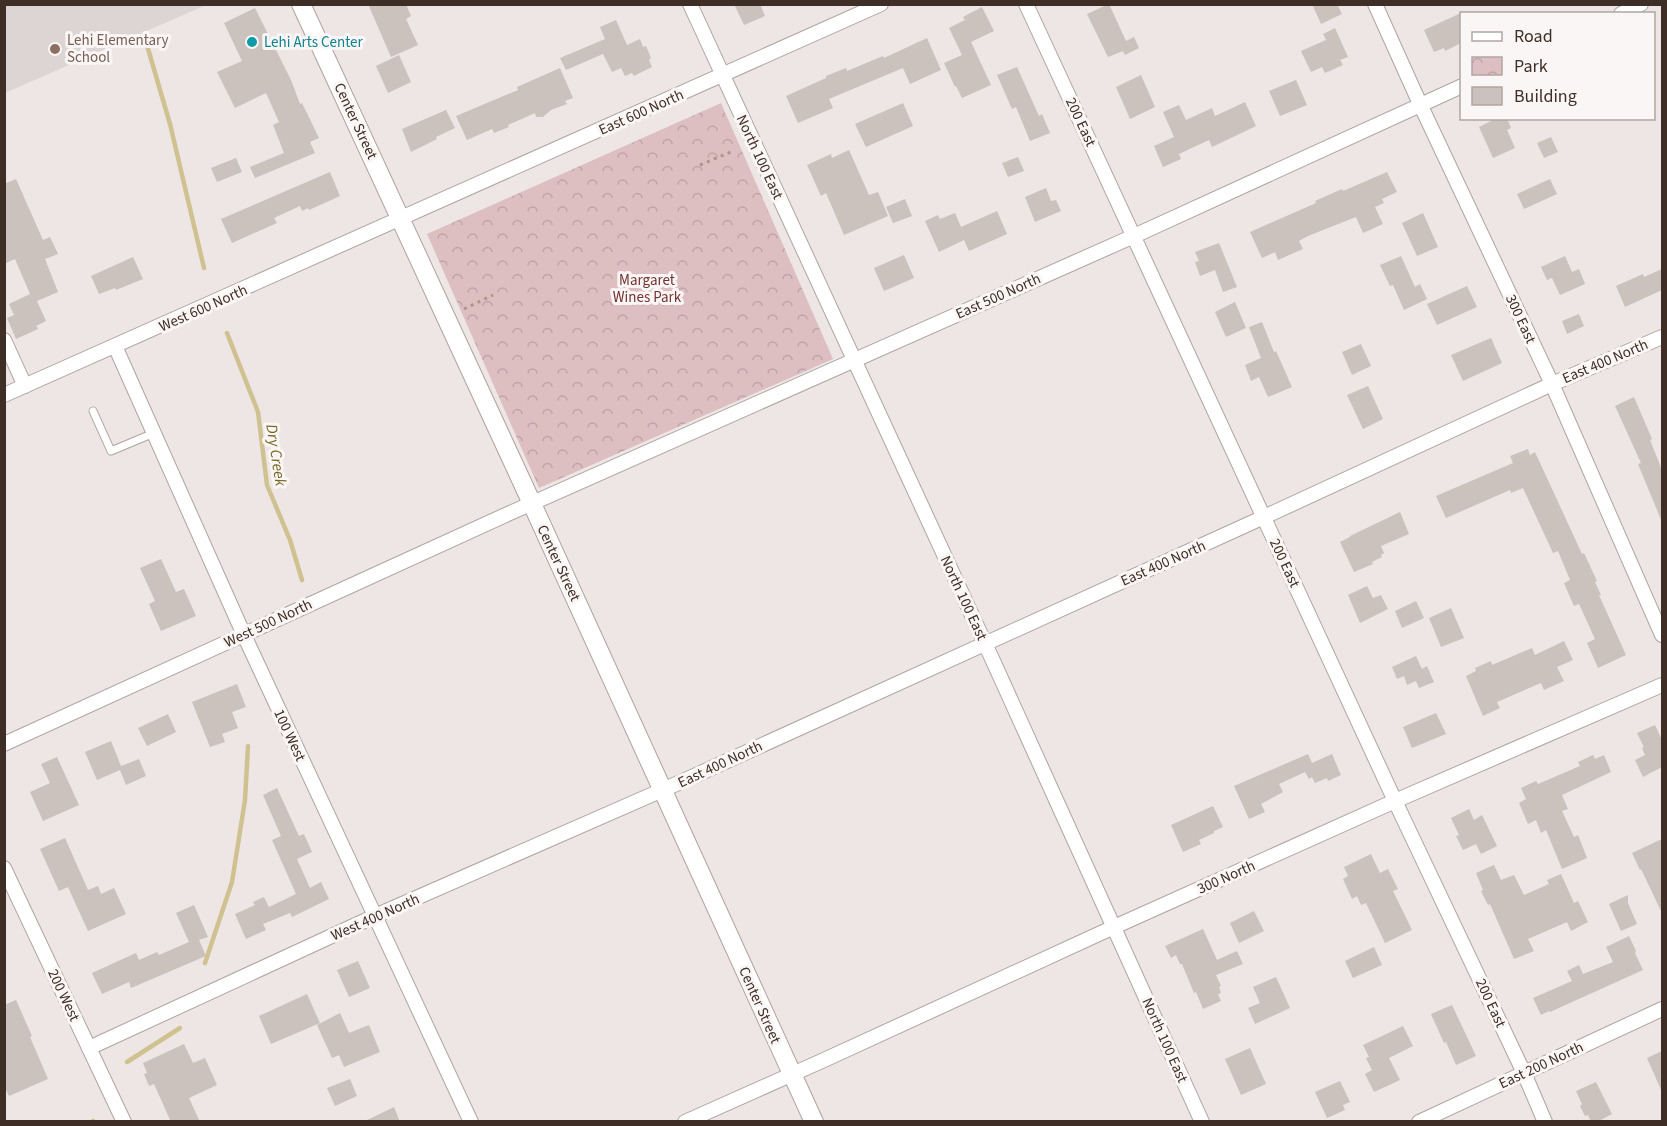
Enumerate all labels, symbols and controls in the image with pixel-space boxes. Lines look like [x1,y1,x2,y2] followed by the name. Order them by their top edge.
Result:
[1460,12,1655,120] legend
[1514,24,1553,49] text: Road
[67,30,169,68] place label: Lehi Elementary School
[264,32,363,53] place label: Lehi Arts Center
[245,35,259,49] marker: Lehi Arts Center
[48,42,62,56] marker: Lehi Elementary School
[1514,54,1548,79] text: Park
[329,79,382,163] street label: Center Street
[595,84,687,141] street label: East 600 North
[1514,84,1577,109] text: Building
[1060,94,1101,150] street label: 200 East
[731,111,788,203] street label: North 100 East
[952,268,1044,325] street label: East 500 North
[613,270,682,308] park label: Margaret Wines Park
[156,280,251,337] street label: West 600 North
[1500,291,1541,347] street label: 300 East
[1559,334,1651,389] street label: East 400 North
[260,423,292,488] water label: Dry Creek
[532,521,585,605] street label: Center Street
[1117,535,1209,592] street label: East 400 North
[1264,535,1305,591] street label: 200 East
[935,552,992,644] street label: North 100 East
[221,594,316,653] street label: West 500 North
[268,706,311,765] street label: 100 West
[674,736,766,793] street label: East 400 North
[1194,855,1259,900] street label: 300 North
[328,889,423,946] street label: West 400 North
[733,963,786,1047] street label: Center Street
[42,966,85,1025] street label: 200 West
[1470,975,1511,1031] street label: 200 East
[1136,994,1193,1086] street label: North 100 East
[1495,1037,1587,1094] street label: East 200 North

